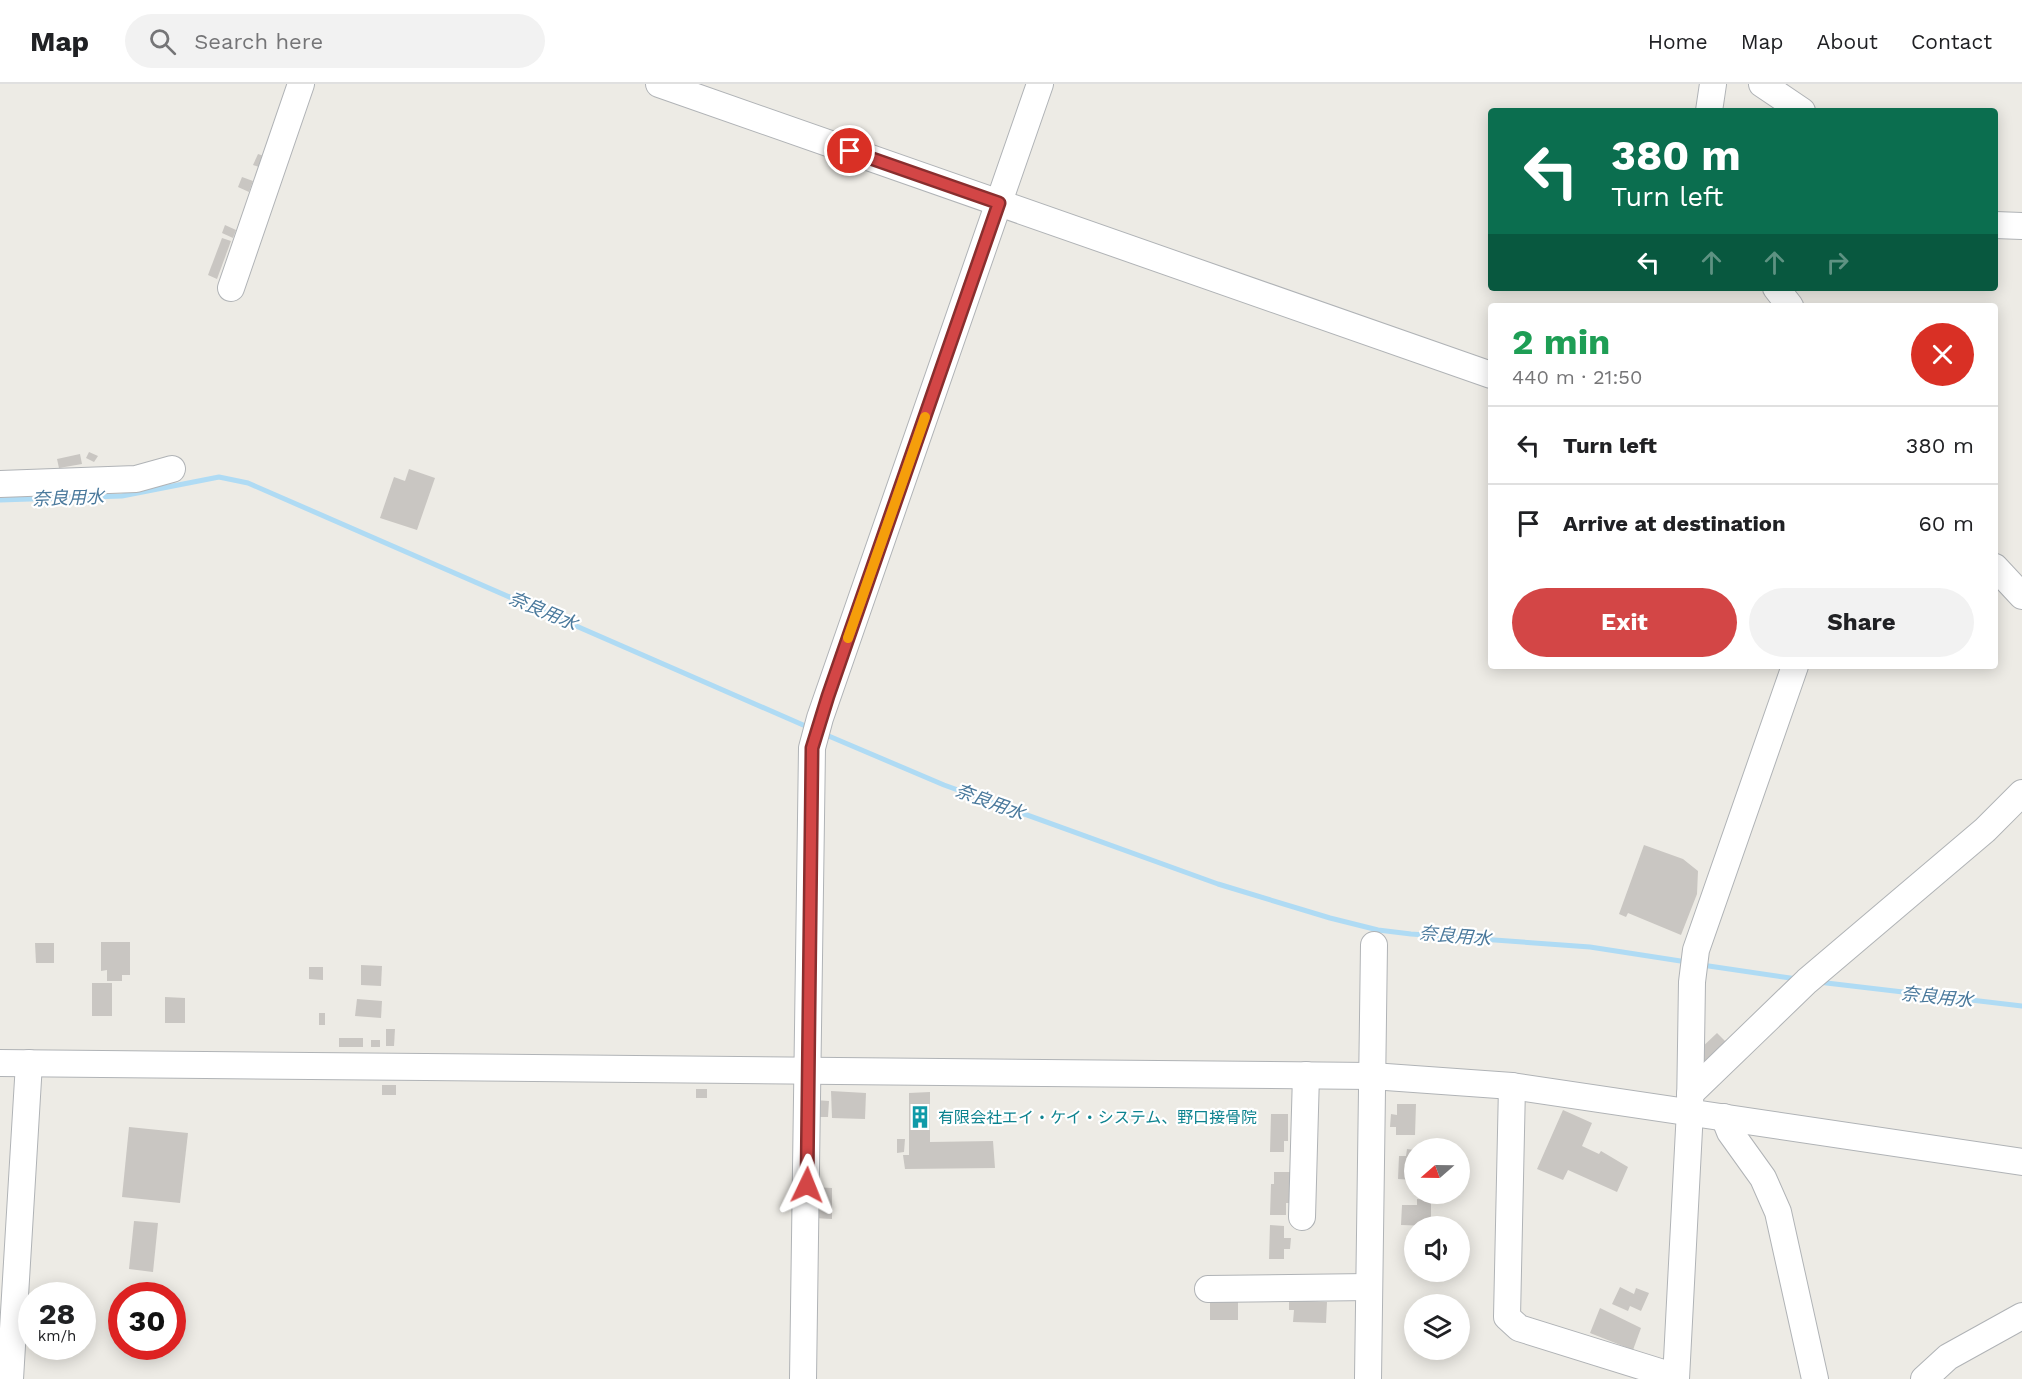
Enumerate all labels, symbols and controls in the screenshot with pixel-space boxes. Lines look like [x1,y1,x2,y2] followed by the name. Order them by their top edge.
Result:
[125,14,545,68] search box
[30,25,89,58] text: Map
[146,25,179,58] icon: search
[194,29,323,54] text: Search here
[1648,29,1708,54] text: Home
[1741,29,1784,54] text: Map
[1817,29,1878,54] text: About
[1911,29,1992,54] text: Contact
[824,125,875,176] pin
[1611,131,1741,180] text: 380 m
[1512,132,1590,210] icon: left
[833,134,866,167] icon: arrive
[1611,181,1723,213] text: Turn left
[1632,246,1665,279] icon: left
[1695,246,1728,279] icon: ahead
[1758,246,1791,279] icon: ahead
[1821,246,1854,279] icon: right
[1512,321,1610,363] text: 2 min
[1911,323,1974,386] button: close
[1512,365,1642,389] text: 440 m · 21:50
[1512,429,1545,462] icon: left
[1563,433,1657,458] text: Turn left
[1905,433,1974,458] text: 380 m
[32,486,106,509] water label: 奈良用水
[1512,507,1545,540] icon: arrive
[1563,511,1786,536] text: Arrive at destination
[1918,511,1974,536] text: 60 m
[506,587,582,635] water label: 奈良用水
[1512,588,1737,657] button: Exit
[1749,588,1974,657] button: Share
[953,779,1029,824] water label: 奈良用水
[1418,922,1494,949] water label: 奈良用水
[1900,982,1976,1011] water label: 奈良用水
[907,1104,933,1130] building icon: 有限会社エイ・ケイ・システム、野口接骨院
[938,1108,1257,1127] place label: 有限会社エイ・ケイ・システム、野口接骨院
[1404,1138,1470,1204] north arrow
[1404,1138,1470,1360] map controls
[775,1153,839,1217] position arrow
[1404,1216,1470,1282] button: sound
[108,1282,186,1360] speed limit sign: 30
[1404,1294,1470,1360] button: layers
[39,1296,75,1331] text: 28
[38,1327,76,1345] text: km/h

